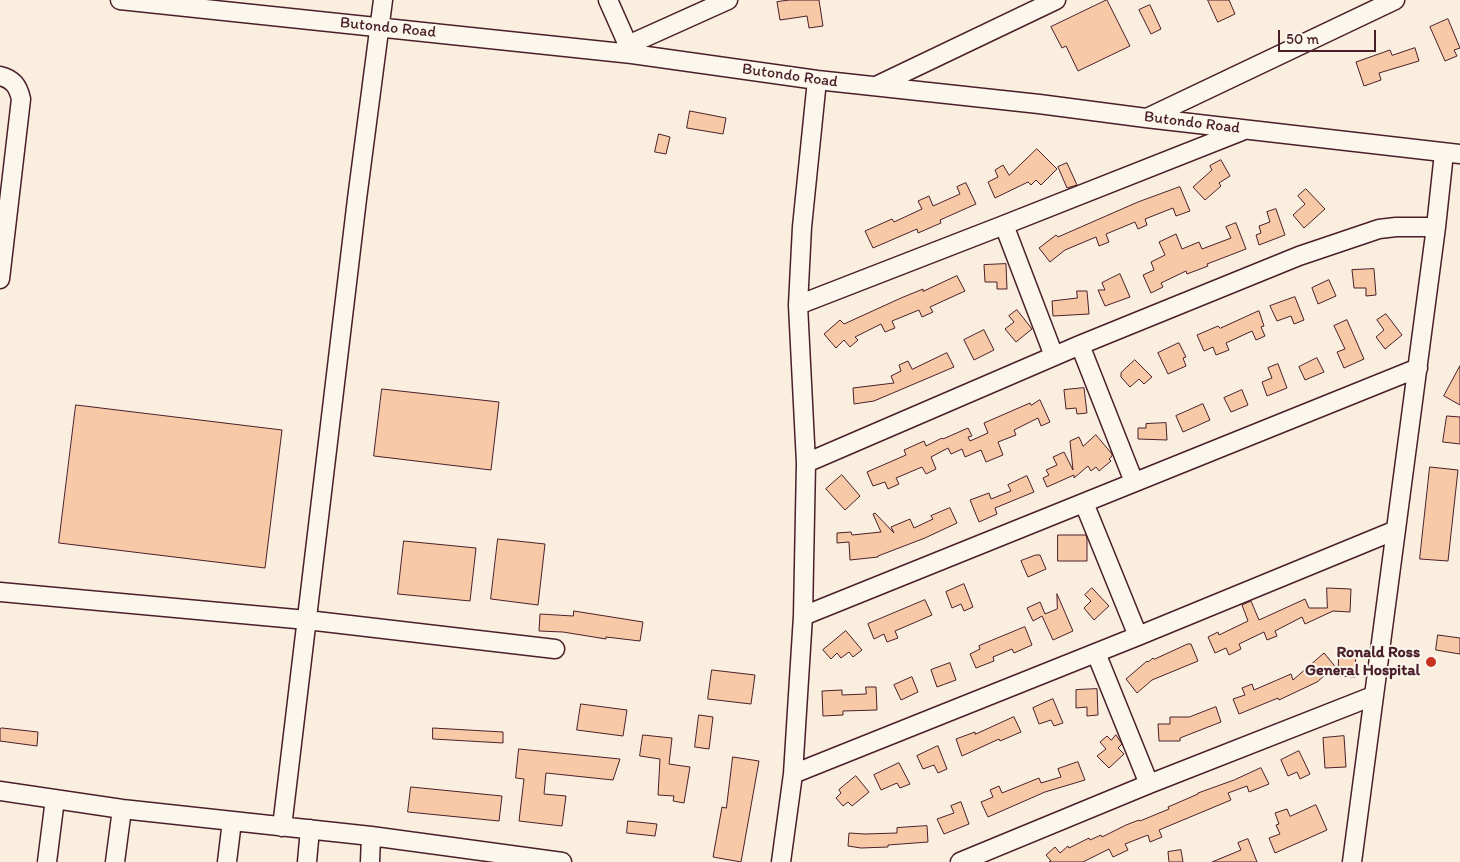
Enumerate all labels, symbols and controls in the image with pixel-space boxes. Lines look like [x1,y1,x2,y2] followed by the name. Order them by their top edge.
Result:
[339,13,437,43] street label: Butondo Road
[1280,20,1378,52] scale bar
[1286,30,1319,48] text: 50 m
[741,60,839,92] street label: Butondo Road
[1143,108,1241,138] street label: Butondo Road
[1305,643,1420,681] place label: Ronald Ross General Hospital
[1424,655,1438,669] marker: Ronald Ross General Hospital

